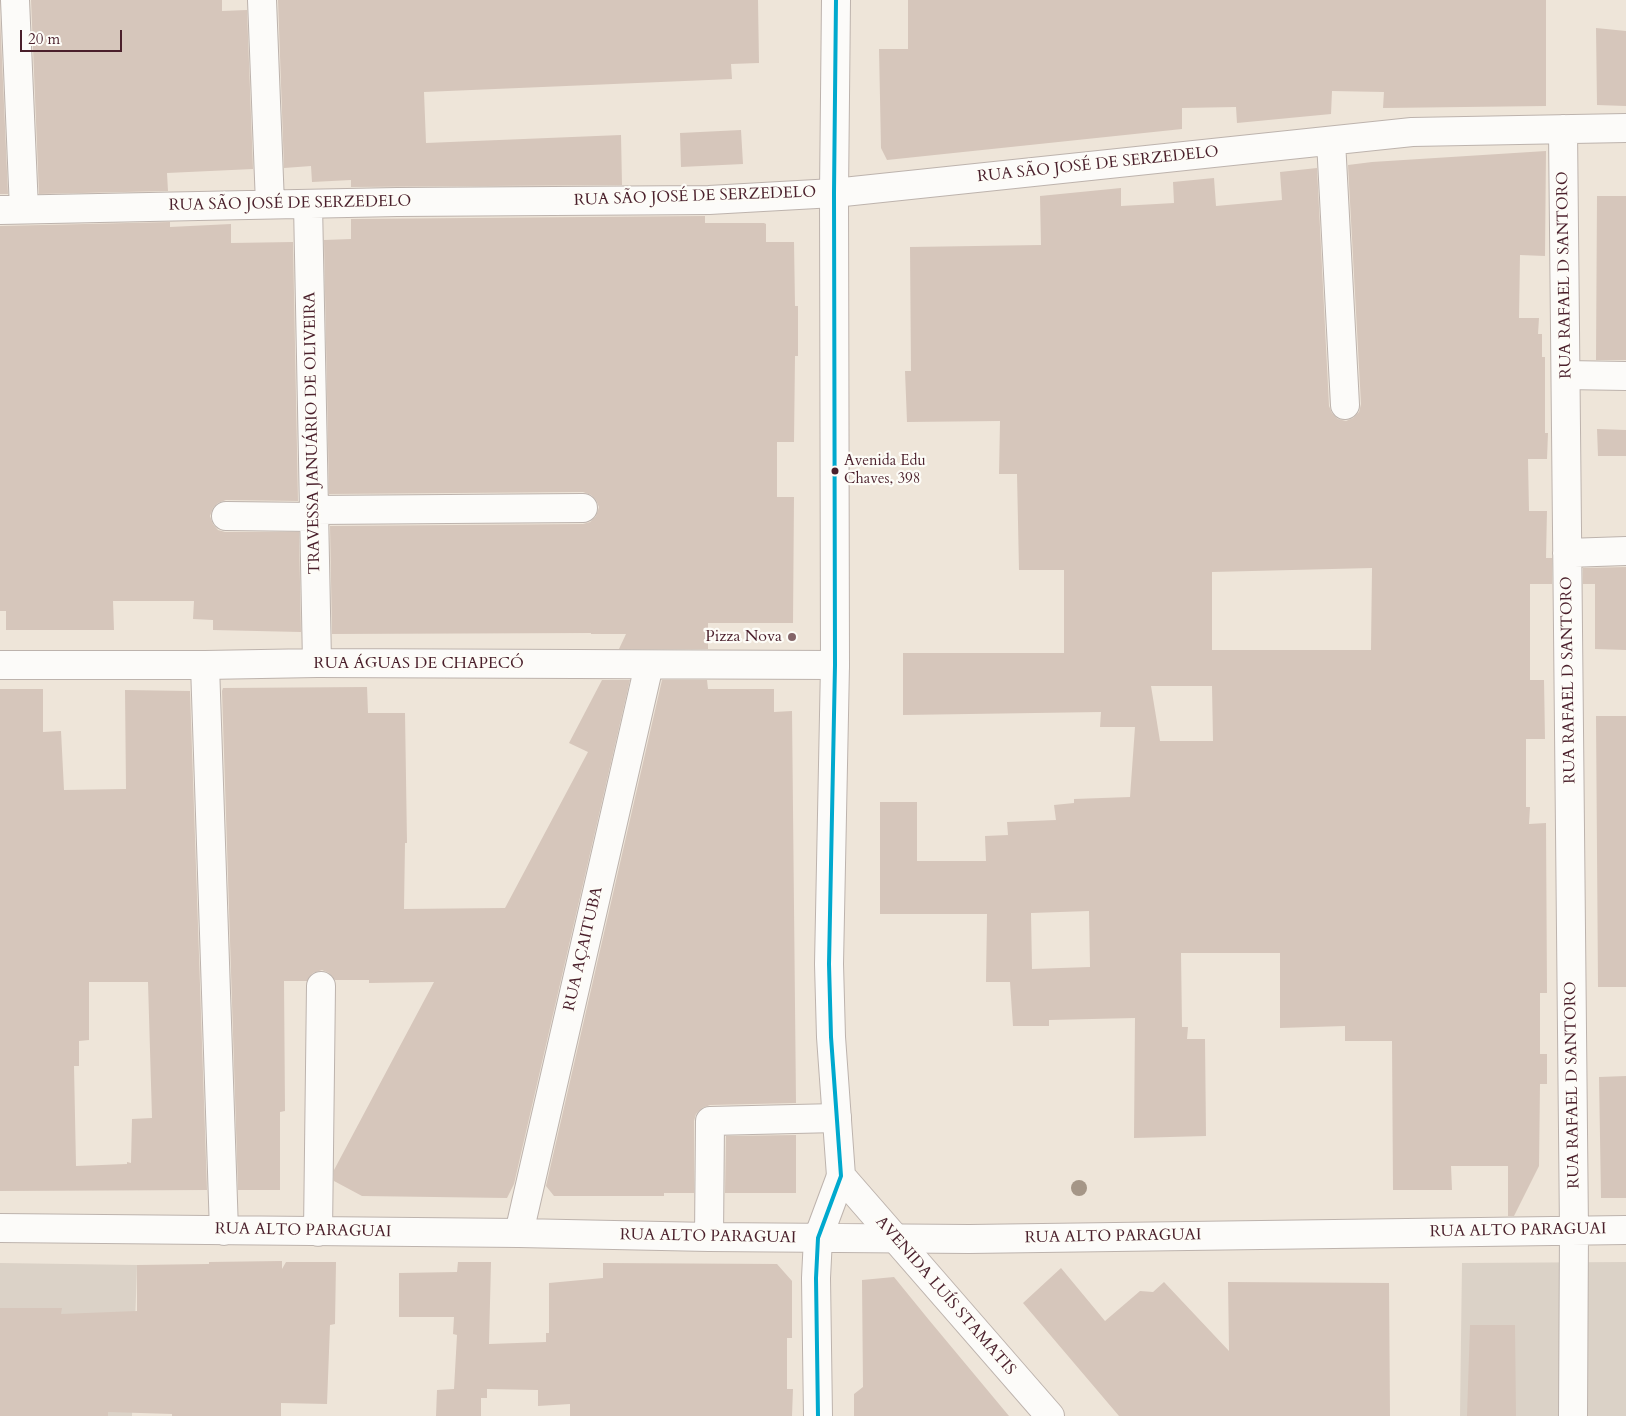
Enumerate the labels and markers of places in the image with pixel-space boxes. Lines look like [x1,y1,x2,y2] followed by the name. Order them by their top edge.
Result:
[844,453,926,488] place label: Avenida Edu Chaves, 398
[830,466,840,476] marker: Avenida Edu Chaves, 398
[705,627,782,647] place label: Pizza Nova
[786,631,798,643] marker: Pizza Nova

